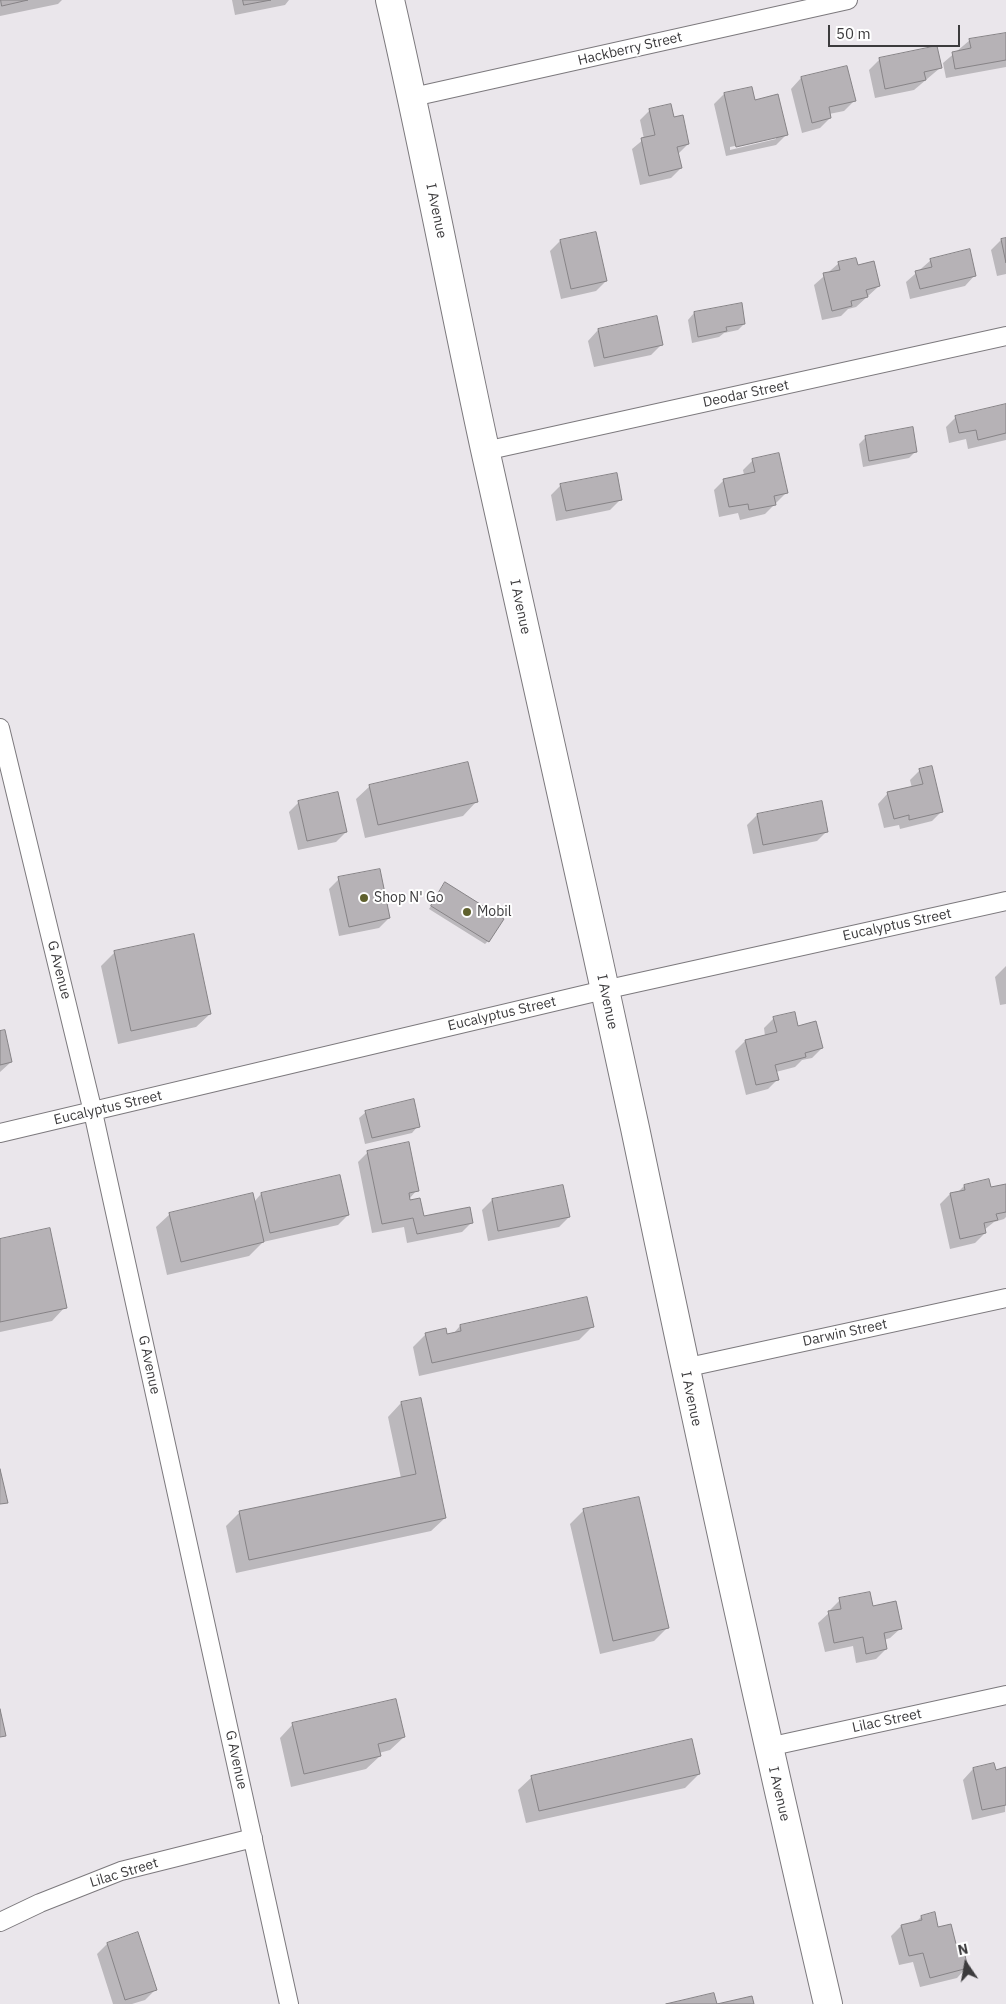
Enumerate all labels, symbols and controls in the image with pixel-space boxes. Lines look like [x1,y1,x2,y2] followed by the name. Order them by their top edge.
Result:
[831,15,964,47] scale bar
[836,24,871,43] text: 50 m
[576,29,684,69] street label: Hackberry Street
[422,182,450,240] street label: I Avenue
[702,377,790,411] street label: Deodar Street
[506,578,534,636] street label: I Avenue
[374,890,444,906] place label: Shop N' Go
[358,892,370,904] marker: Shop N' Go
[477,904,512,920] place label: Mobil
[841,905,953,945] street label: Eucalyptus Street
[461,906,473,918] marker: Mobil
[44,939,74,1001] street label: G Avenue
[593,973,621,1031] street label: I Avenue
[446,993,558,1035] street label: Eucalyptus Street
[52,1087,164,1129] street label: Eucalyptus Street
[801,1316,889,1350] street label: Darwin Street
[135,1334,163,1396] street label: G Avenue
[677,1370,705,1428] street label: I Avenue
[851,1705,923,1737] street label: Lilac Street
[222,1729,250,1791] street label: G Avenue
[765,1765,793,1823] street label: I Avenue
[88,1855,160,1891] street label: Lilac Street
[941,1939,991,1989] north arrow
[956,1939,970,1959] text: N

